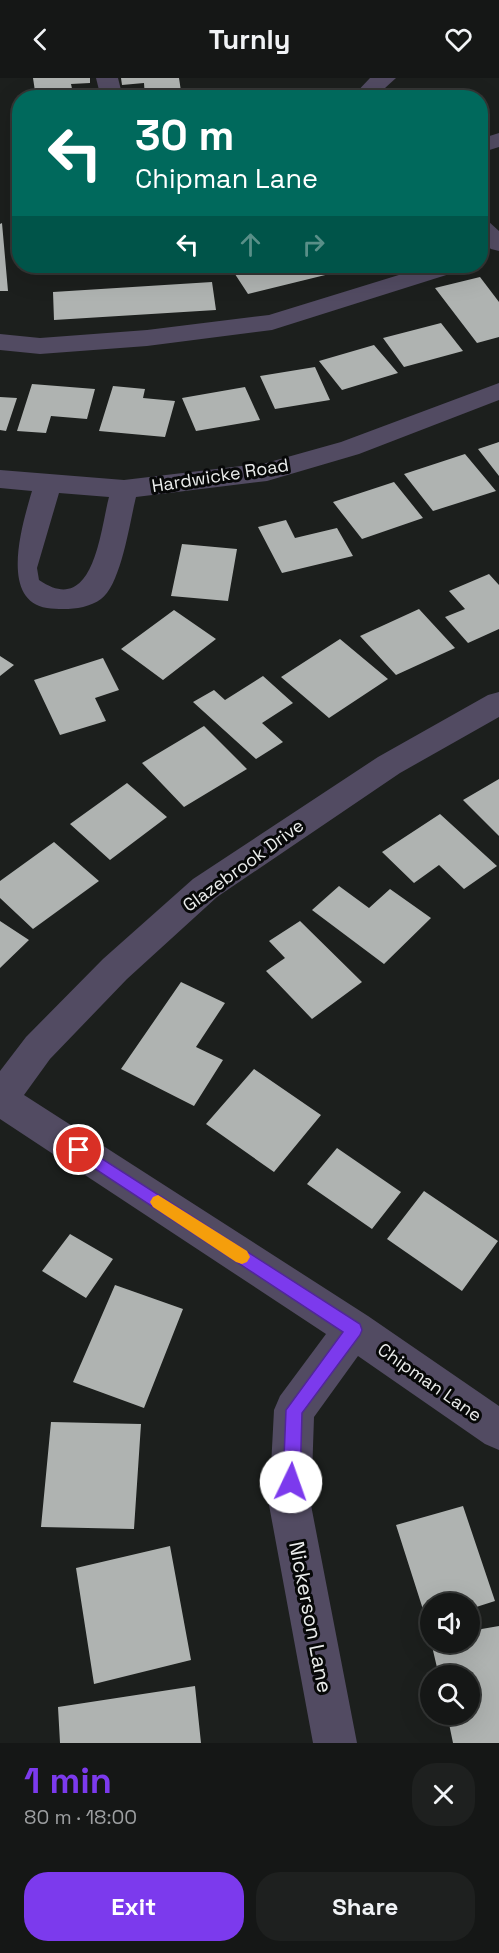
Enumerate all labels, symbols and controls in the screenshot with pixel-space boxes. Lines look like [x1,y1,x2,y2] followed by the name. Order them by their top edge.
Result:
[209,22,290,57] text: Turnly
[24,23,57,56] icon: back
[442,23,475,56] icon: heart
[135,109,234,162] text: 30 m
[36,114,114,192] icon: left
[135,161,318,196] text: Chipman Lane
[171,228,204,261] icon: left
[234,228,267,261] icon: ahead
[297,228,330,261] icon: right
[150,453,290,497] street label: Hardwicke Road
[178,813,308,917] street label: Glazebrook Drive
[53,1124,104,1175] pin
[62,1133,95,1166] icon: arrive
[373,1338,487,1426] street label: Chipman Lane
[259,1450,323,1514] position arrow
[283,1539,339,1695] street label: Nickerson Lane
[420,1593,480,1725] map controls
[420,1593,480,1653] button: sound
[420,1665,480,1725] button: search
[24,1758,112,1804] text: 1 min
[412,1763,475,1826] button: close
[24,1804,137,1830] text: 80 m · 18:00
[24,1872,244,1941] button: Exit
[256,1872,475,1941] button: Share

